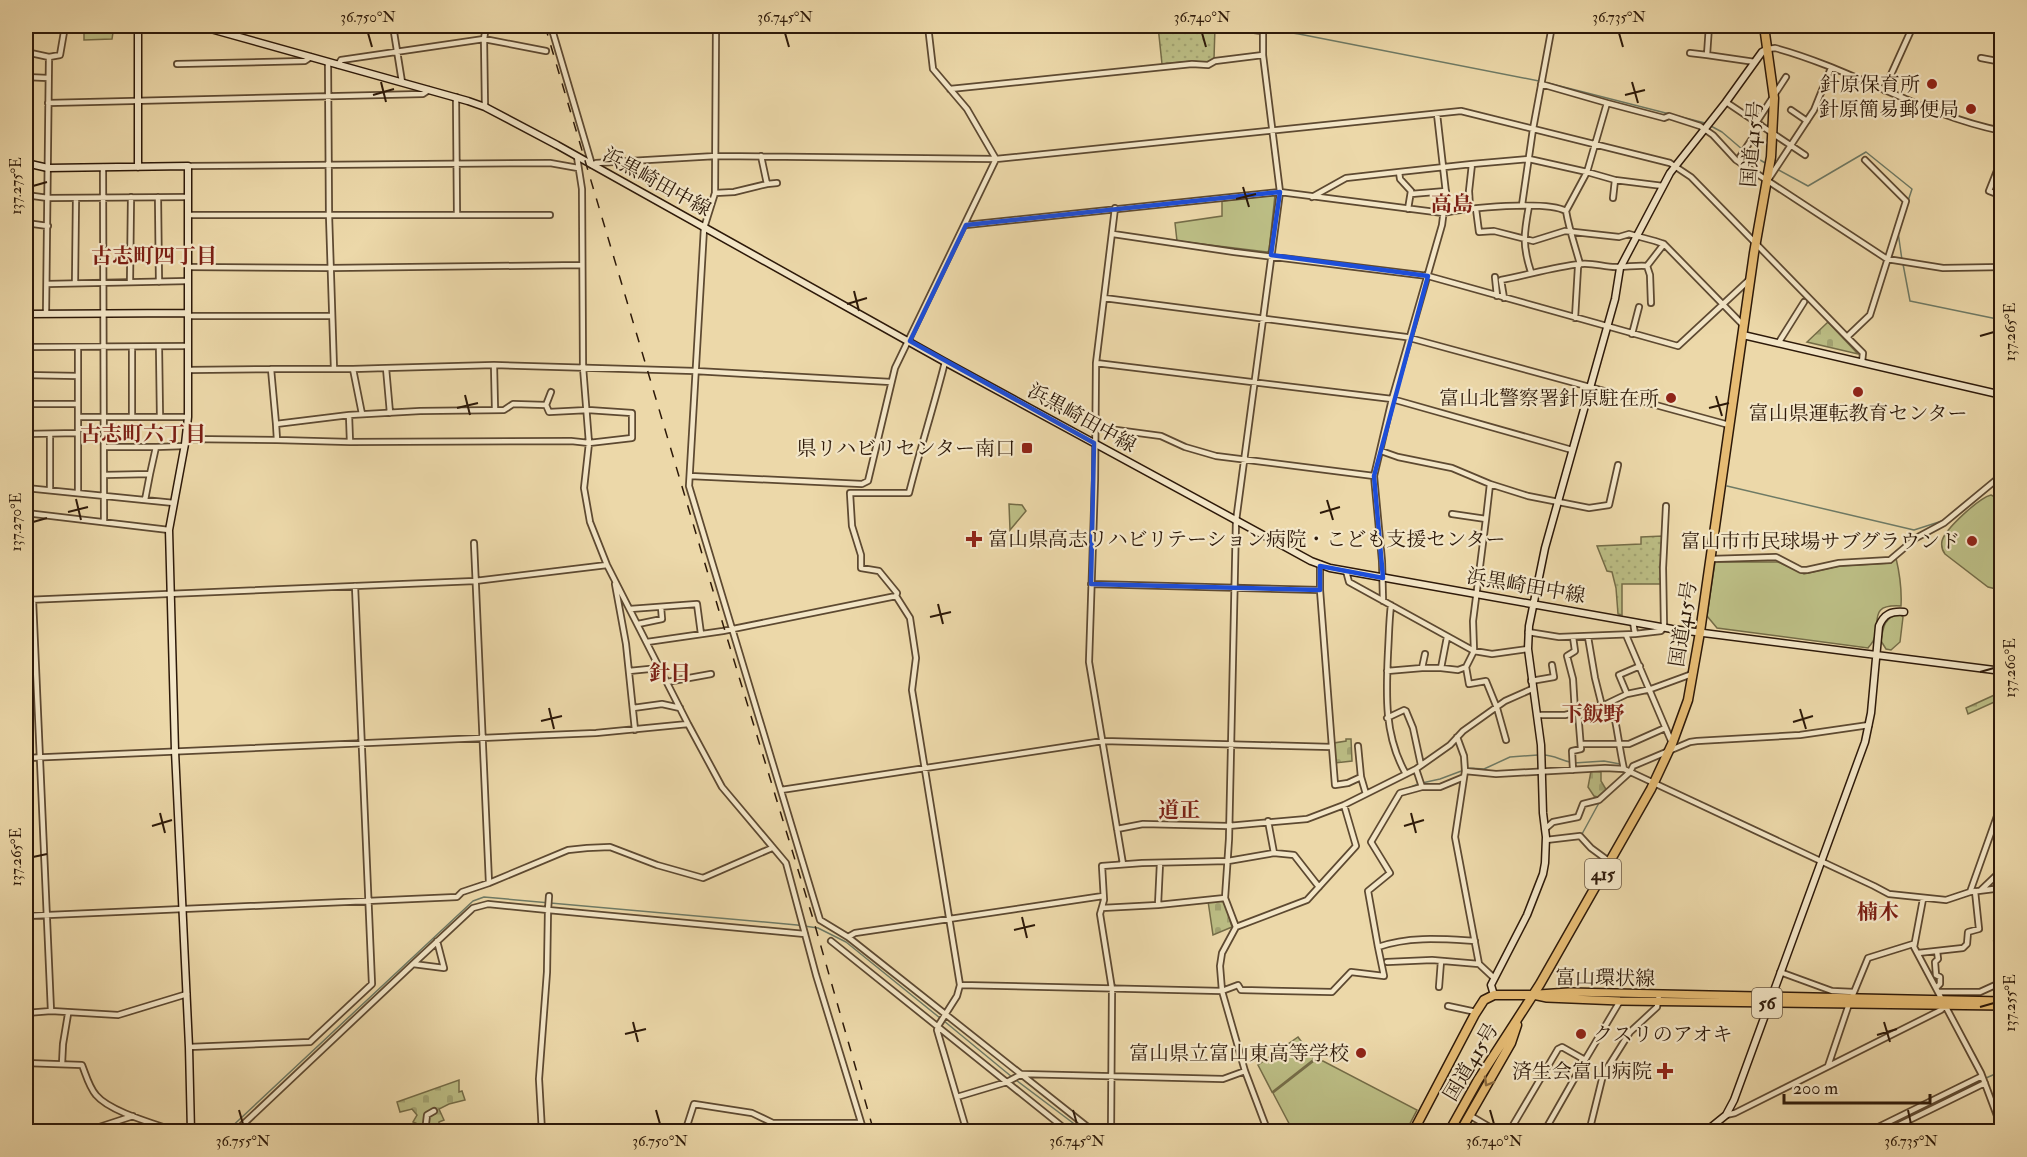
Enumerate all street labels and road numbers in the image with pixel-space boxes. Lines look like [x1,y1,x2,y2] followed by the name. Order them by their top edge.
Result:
[1736,100,1768,188] street label: 国道415号
[598,142,716,222] street label: 浜黒崎田中線
[1023,378,1141,458] street label: 浜黒崎田中線
[1465,563,1587,609] street label: 浜黒崎田中線
[1664,579,1702,669] street label: 国道415号
[1585,859,1621,889] road number: 415
[1555,965,1655,991] street label: 富山環状線
[1752,988,1782,1018] road number: 56
[1438,1018,1504,1106] street label: 国道415号

